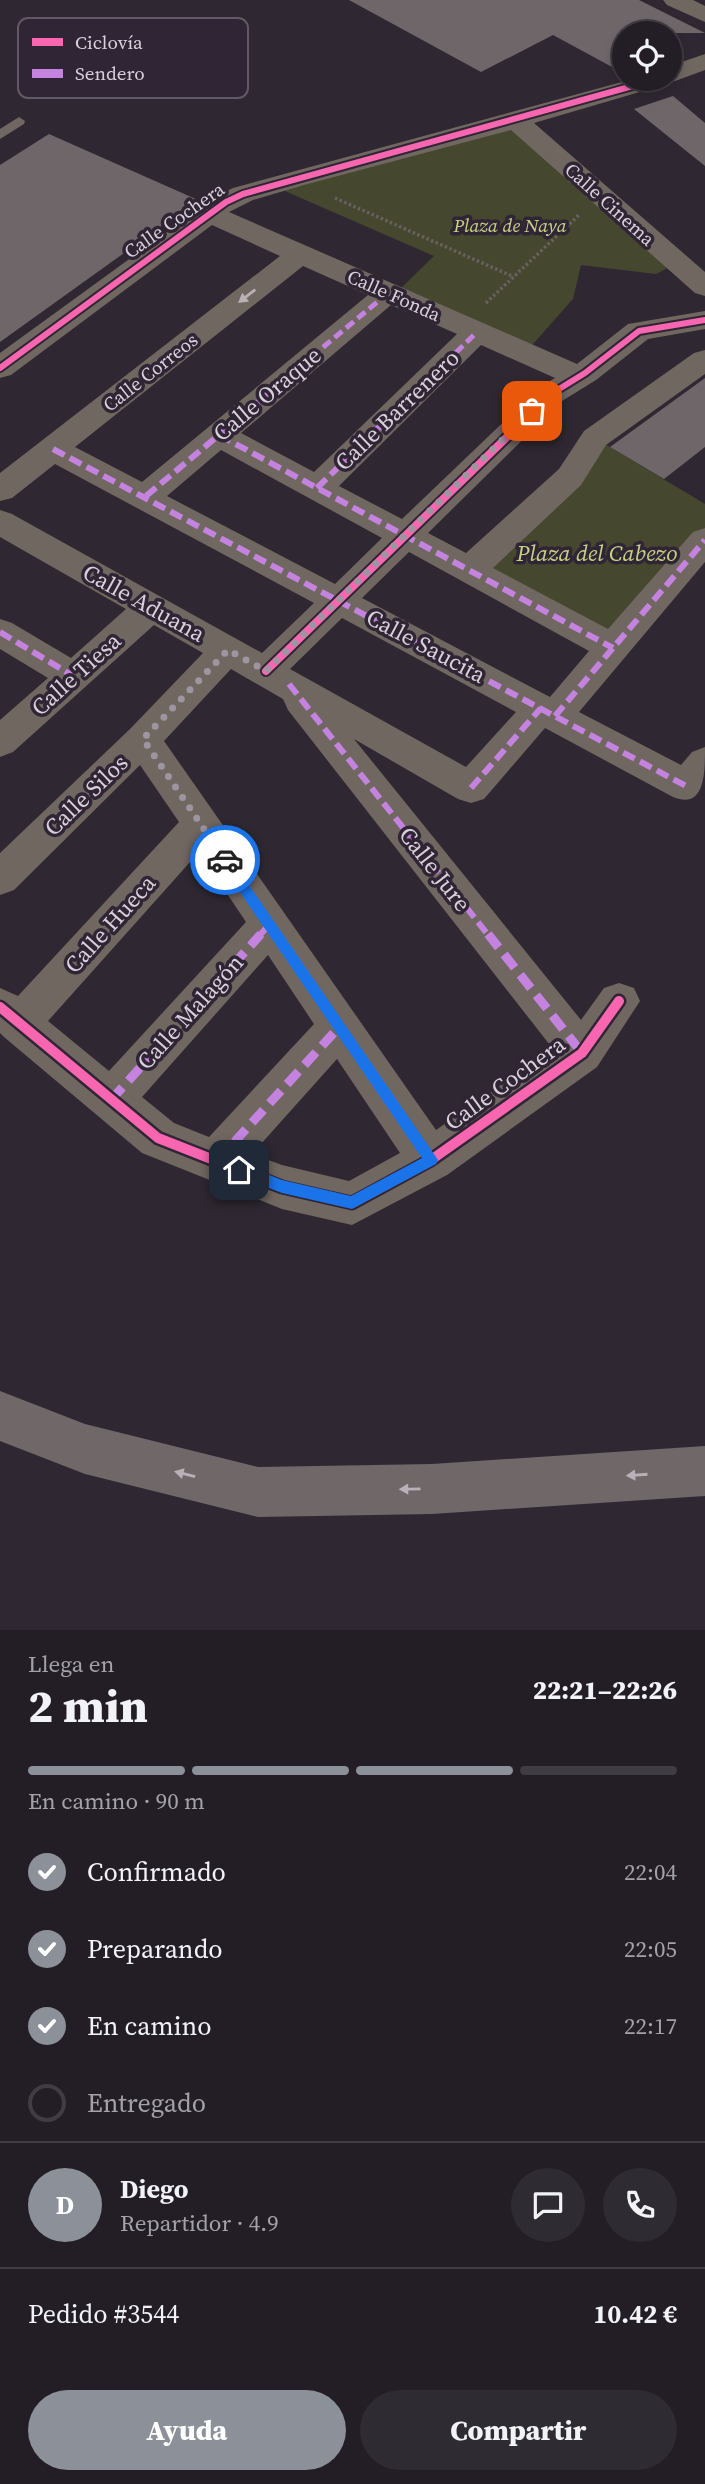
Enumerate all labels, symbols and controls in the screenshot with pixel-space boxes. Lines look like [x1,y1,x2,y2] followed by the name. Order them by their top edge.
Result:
[18,18,248,98] legend
[612,21,682,91] map controls
[612,21,682,91] button: locate
[75,29,143,55] text: Ciclovía
[75,60,145,86] text: Sendero
[559,157,661,252] street label: Calle Cinema
[119,176,230,264] street label: Calle Cochera
[452,212,567,238] park label: Plaza de Naya
[343,263,445,327] street label: Calle Fonda
[238,288,255,303] one-way arrow
[97,327,203,417] street label: Calle Correos
[206,339,328,449] street label: Calle Oraque
[328,342,466,478] street label: Calle Barrenero
[502,381,562,441] pin
[513,392,551,430] icon: bag
[516,537,677,569] park label: Plaza del Cabezo
[77,556,211,650] street label: Calle Aduana
[361,601,492,691] street label: Calle Saucita
[24,625,128,723] street label: Calle Tiesa
[37,747,135,843] street label: Calle Silos
[392,820,478,918] street label: Calle Jure
[190,825,260,895] courier
[206,841,244,879] icon: car
[57,868,163,980] street label: Calle Hueca
[129,947,251,1077] street label: Calle Malagón
[438,1028,572,1138] street label: Calle Cochera
[209,1140,269,1200] pin
[220,1151,258,1189] icon: home
[173,1468,195,1479] one-way arrow
[626,1470,648,1481] one-way arrow
[399,1483,421,1495] one-way arrow
[28,1648,114,1680] text: Llega en
[533,1672,677,1708] text: 22:21–22:26
[28,1674,148,1737] text: 2 min
[28,1785,205,1817] text: En camino · 90 m
[28,1853,66,1891] icon: check
[87,1854,226,1890] text: Confirmado
[624,1856,677,1888] text: 22:04
[28,1930,66,1968] icon: check
[87,1931,223,1967] text: Preparando
[624,1933,677,1965] text: 22:05
[28,2007,66,2045] icon: check
[87,2008,212,2044] text: En camino
[624,2010,677,2042] text: 22:17
[87,2085,206,2121] text: Entregado
[511,2168,585,2242] button: chat
[603,2168,677,2242] button: phone
[120,2171,188,2207] text: Diego
[56,2187,74,2223] text: D
[120,2207,279,2239] text: Repartidor · 4.9
[28,2296,179,2332] text: Pedido #3544
[593,2296,677,2332] text: 10.42 €
[28,2390,346,2470] button: Ayuda
[360,2390,677,2470] button: Compartir

